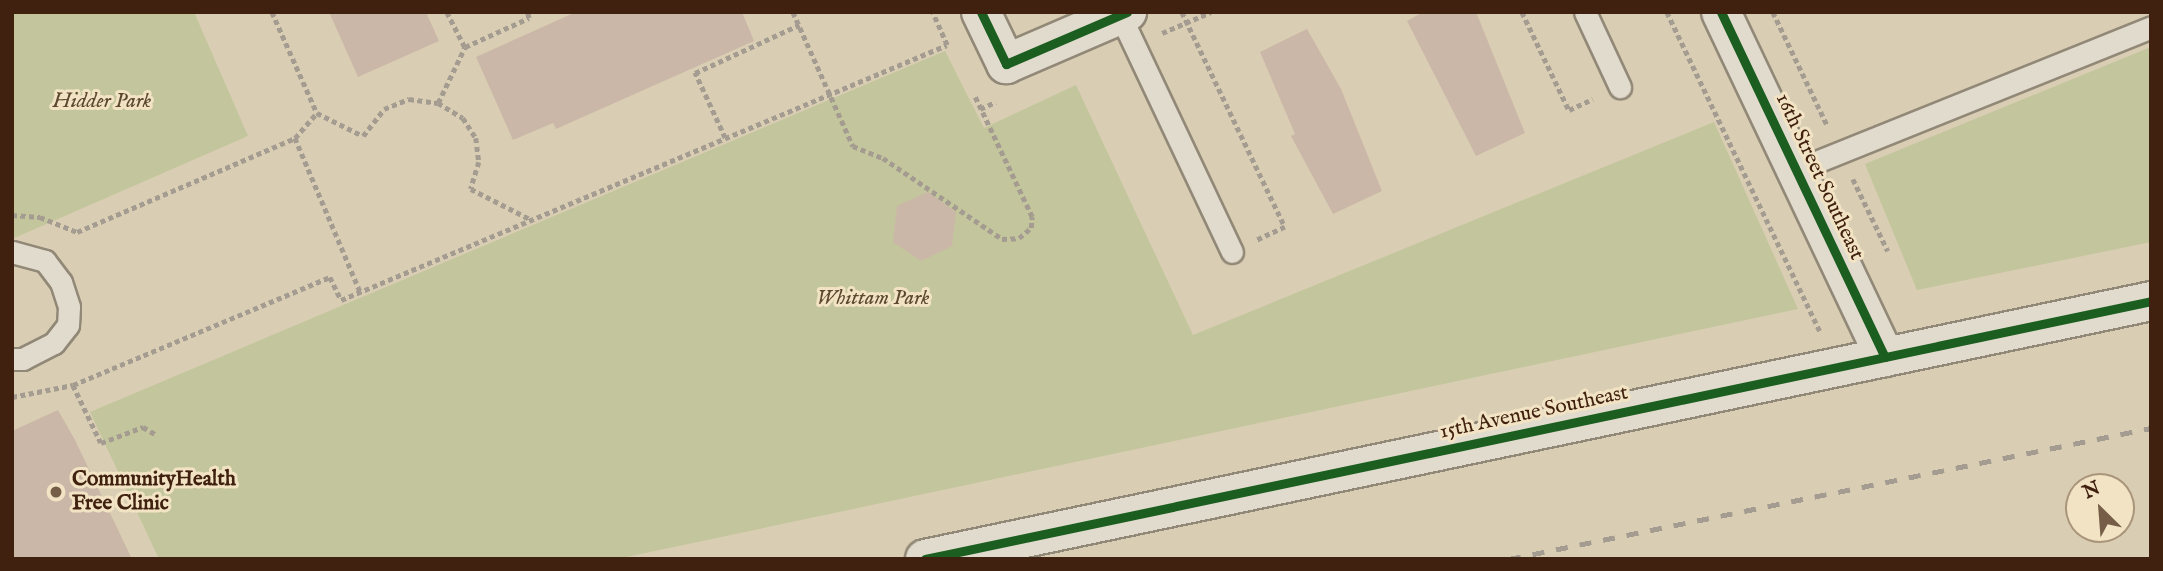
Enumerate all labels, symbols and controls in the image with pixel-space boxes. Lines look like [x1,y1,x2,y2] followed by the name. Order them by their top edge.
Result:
[53,89,151,115] park label: Hidder Park
[1769,90,1869,264] street label: 16th Street Southeast
[817,286,929,312] park label: Whittam Park
[1438,381,1630,445] street label: 15th Avenue Southeast
[72,467,236,517] place label: CommunityHealth Free Clinic
[2065,473,2135,543] north arrow
[2079,476,2104,505] text: N
[46,482,66,502] marker: CommunityHealth Free Clinic

